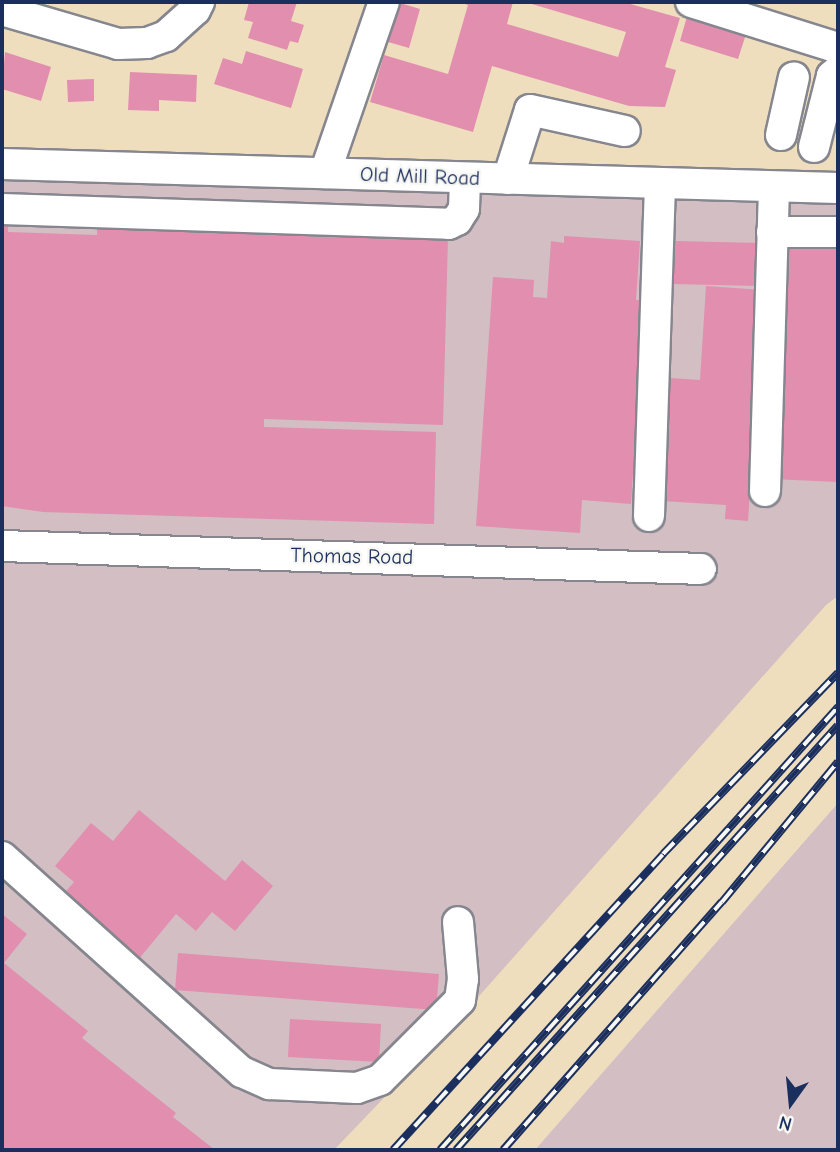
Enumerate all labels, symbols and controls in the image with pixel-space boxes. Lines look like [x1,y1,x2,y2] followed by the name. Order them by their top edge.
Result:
[360,161,480,191] street label: Old Mill Road
[290,542,414,570] street label: Thomas Road
[756,1068,826,1138] north arrow
[777,1111,794,1136] text: N

